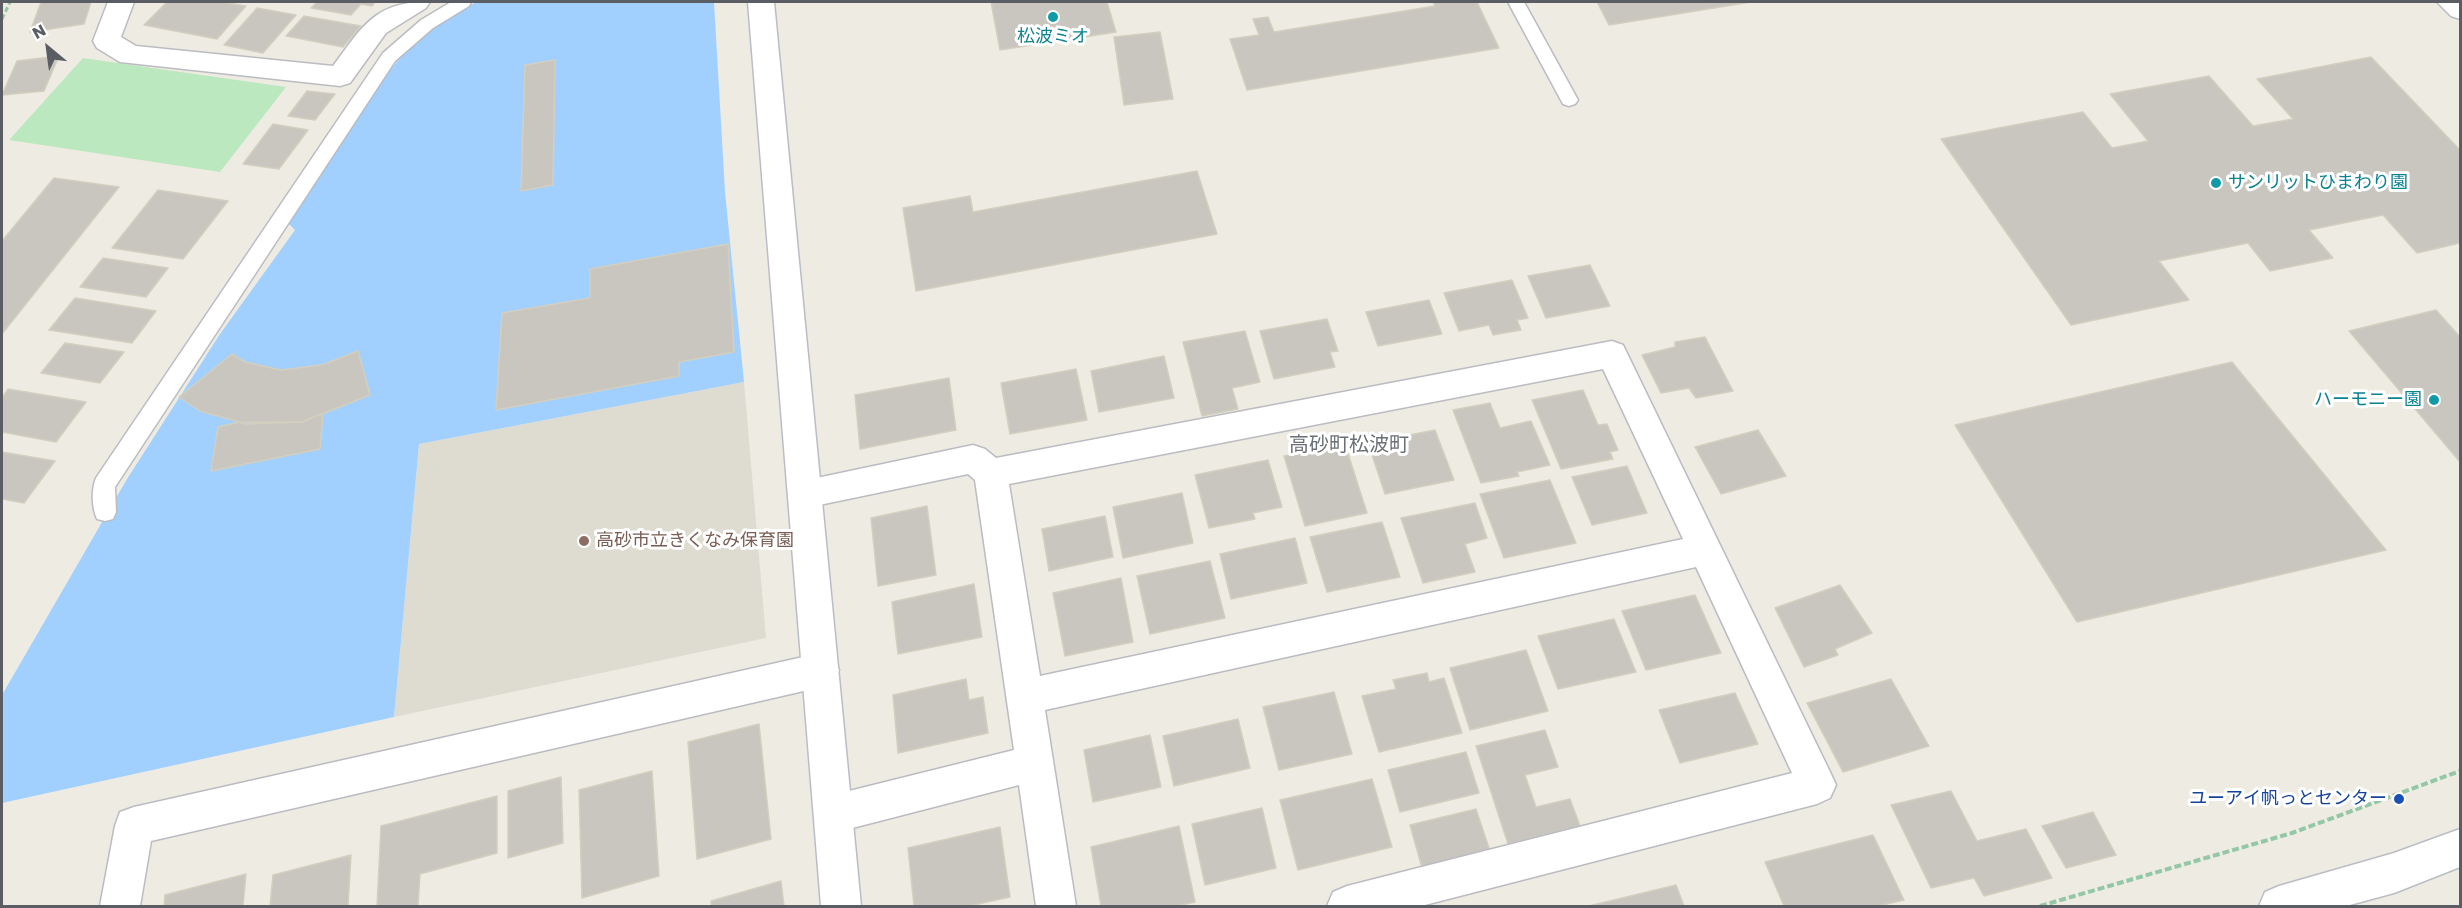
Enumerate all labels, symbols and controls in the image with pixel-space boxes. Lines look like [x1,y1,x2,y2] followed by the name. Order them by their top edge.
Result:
[1046,10,1060,24] marker: 松波ミオ
[18,18,78,78] north arrow
[28,19,50,45] text: N
[1017,26,1089,48] place label: 松波ミオ
[2228,172,2408,194] place label: サンリットひまわり園
[2209,176,2223,190] marker: サンリットひまわり園
[2314,389,2422,411] place label: ハーモニー園
[2427,393,2441,407] marker: ハーモニー園
[1289,434,1409,458] district label: 高砂町松波町
[596,530,794,552] place label: 高砂市立きくなみ保育園
[577,534,591,548] marker: 高砂市立きくなみ保育園
[2189,788,2387,810] place label: ユーアイ帆っとセンター
[2392,792,2406,806] marker: ユーアイ帆っとセンター

